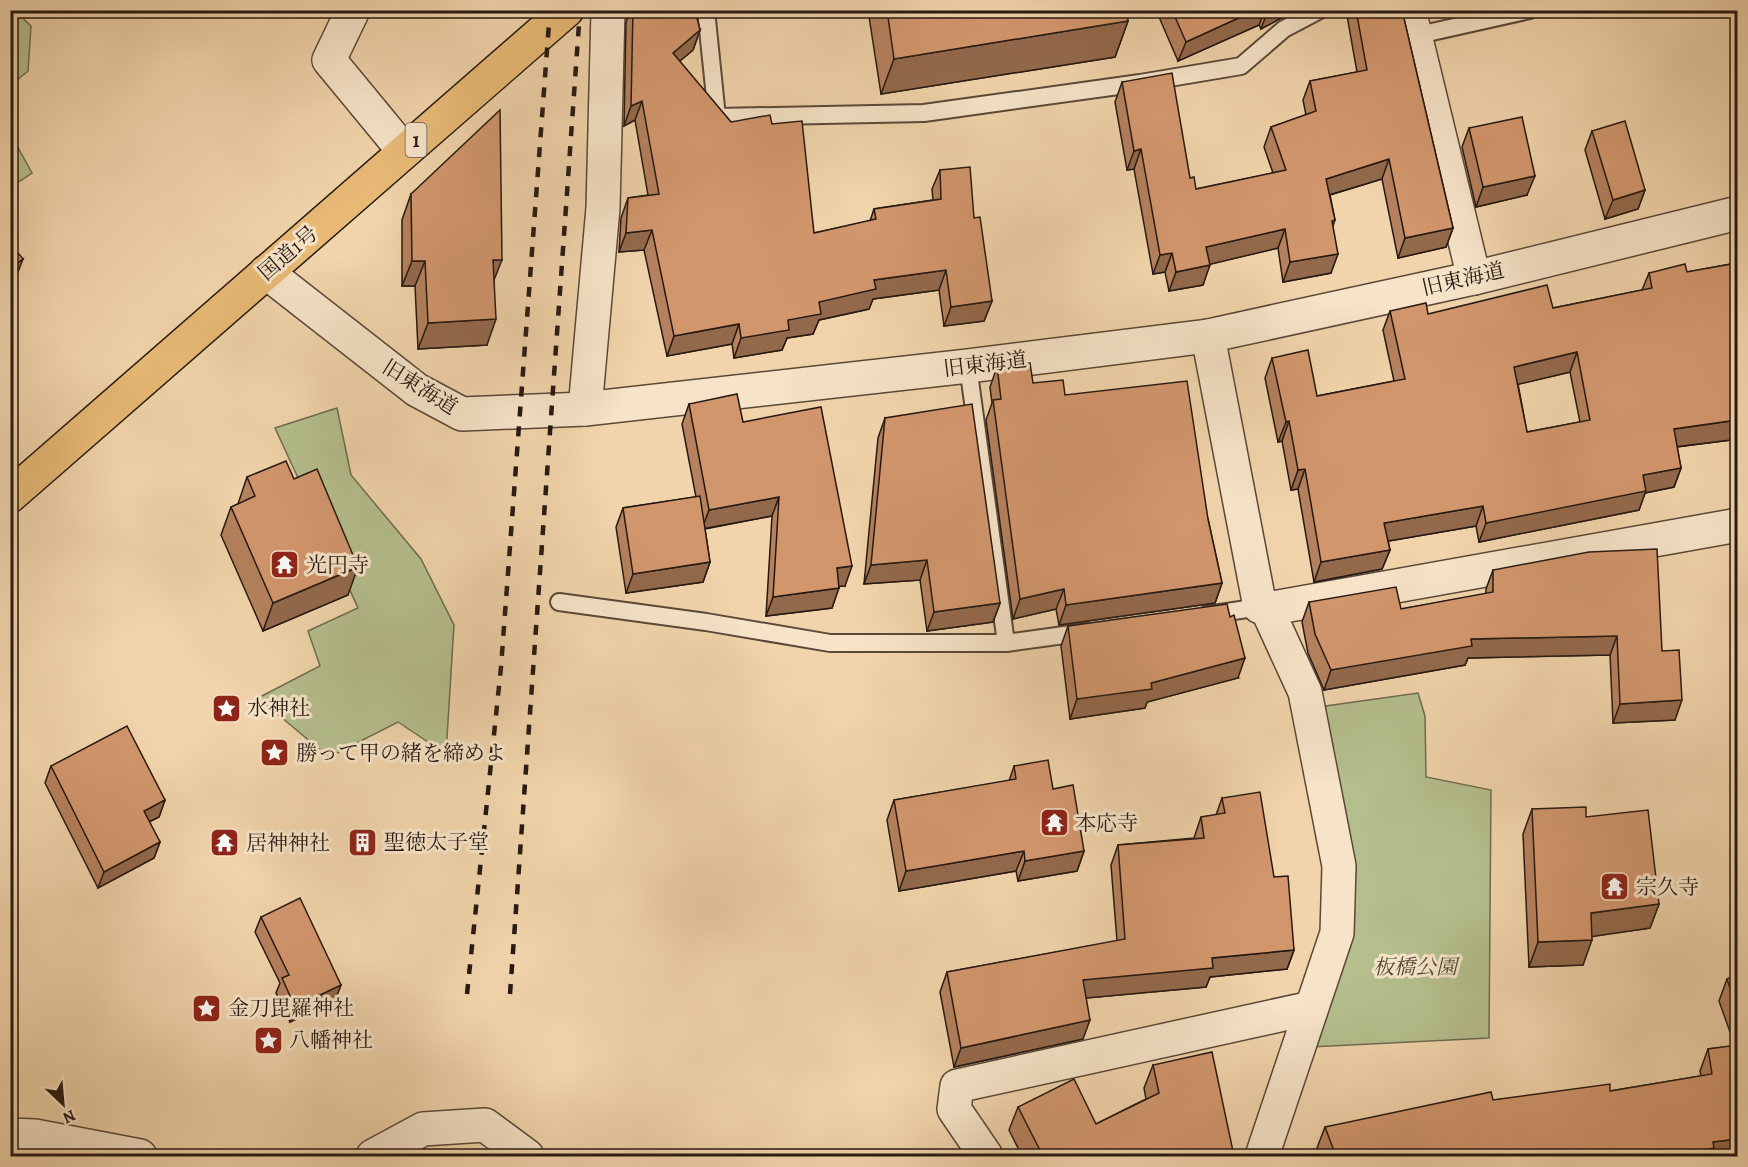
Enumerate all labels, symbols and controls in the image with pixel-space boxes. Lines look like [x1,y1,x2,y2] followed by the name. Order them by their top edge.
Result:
[406,123,426,157] road number: 1
[252,219,324,287] street label: 国道1号
[1419,256,1507,302] street label: 旧東海道
[942,345,1028,383] street label: 旧東海道
[377,353,463,421] street label: 旧東海道
[269,549,301,581] temple icon: 光円寺
[306,551,369,579] place label: 光円寺
[210,692,242,724] place icon: 水神社
[247,694,310,722] place label: 水神社
[259,737,291,769] place icon: 勝って甲の緒を締めよ
[296,739,506,767] place label: 勝って甲の緒を締めよ
[1038,807,1070,839] temple icon: 本応寺
[1075,809,1138,837] place label: 本応寺
[347,826,379,858] building icon: 聖徳太子堂
[209,827,241,859] temple icon: 居神神社
[384,828,489,856] place label: 聖徳太子堂
[246,829,330,857] place label: 居神神社
[1599,871,1631,903] temple icon: 宗久寺
[1636,873,1699,901] place label: 宗久寺
[1373,953,1460,981] park label: 板橋公園
[191,992,223,1024] place icon: 金刀毘羅神社
[228,994,354,1022] place label: 金刀毘羅神社
[252,1024,284,1056] place icon: 八幡神社
[289,1026,373,1054] place label: 八幡神社
[33,1074,93,1134] north arrow
[59,1104,79,1129] text: N

